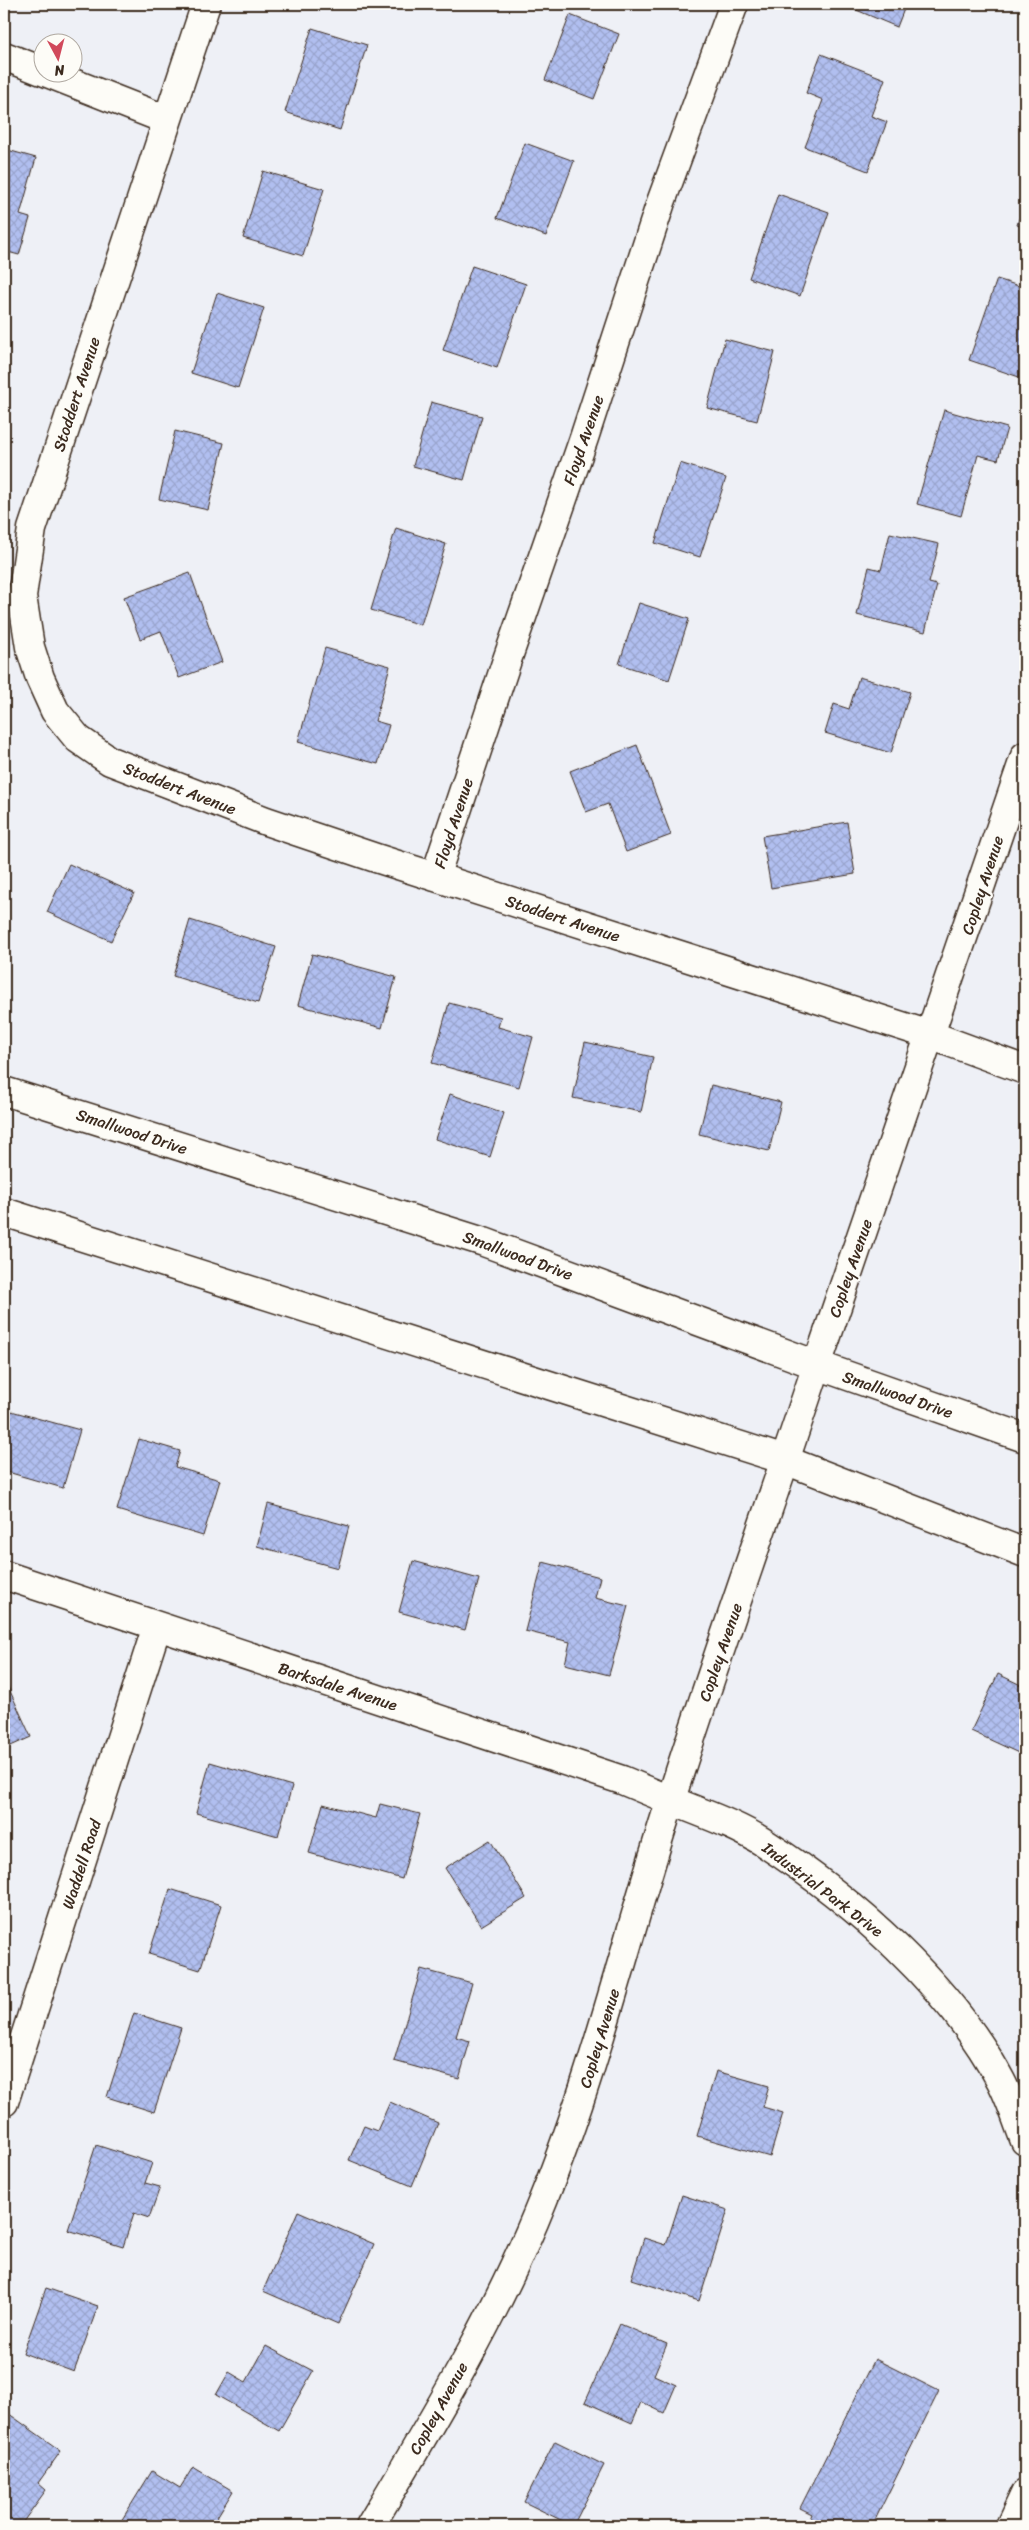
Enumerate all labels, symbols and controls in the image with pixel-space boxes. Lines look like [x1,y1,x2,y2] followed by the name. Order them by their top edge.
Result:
[32,32,82,82] north arrow
[53,57,67,83] text: N
[44,333,109,455] street label: Stoddert Avenue
[554,391,612,489] street label: Floyd Avenue
[119,754,241,823] street label: Stoddert Avenue
[425,774,482,872] street label: Floyd Avenue
[953,832,1012,939] street label: Copley Avenue
[502,886,624,951] street label: Stoddert Avenue
[72,1100,191,1163] street label: Smallwood Drive
[820,1215,881,1321] street label: Copley Avenue
[459,1222,577,1289] street label: Smallwood Drive
[839,1362,957,1427] street label: Smallwood Drive
[690,1599,751,1705] street label: Copley Avenue
[275,1654,401,1719] street label: Barksdale Avenue
[53,1814,110,1913] street label: Waddell Road
[755,1833,890,1945] street label: Industrial Park Drive
[571,1985,628,2092] street label: Copley Avenue
[401,2356,476,2460] street label: Copley Avenue

